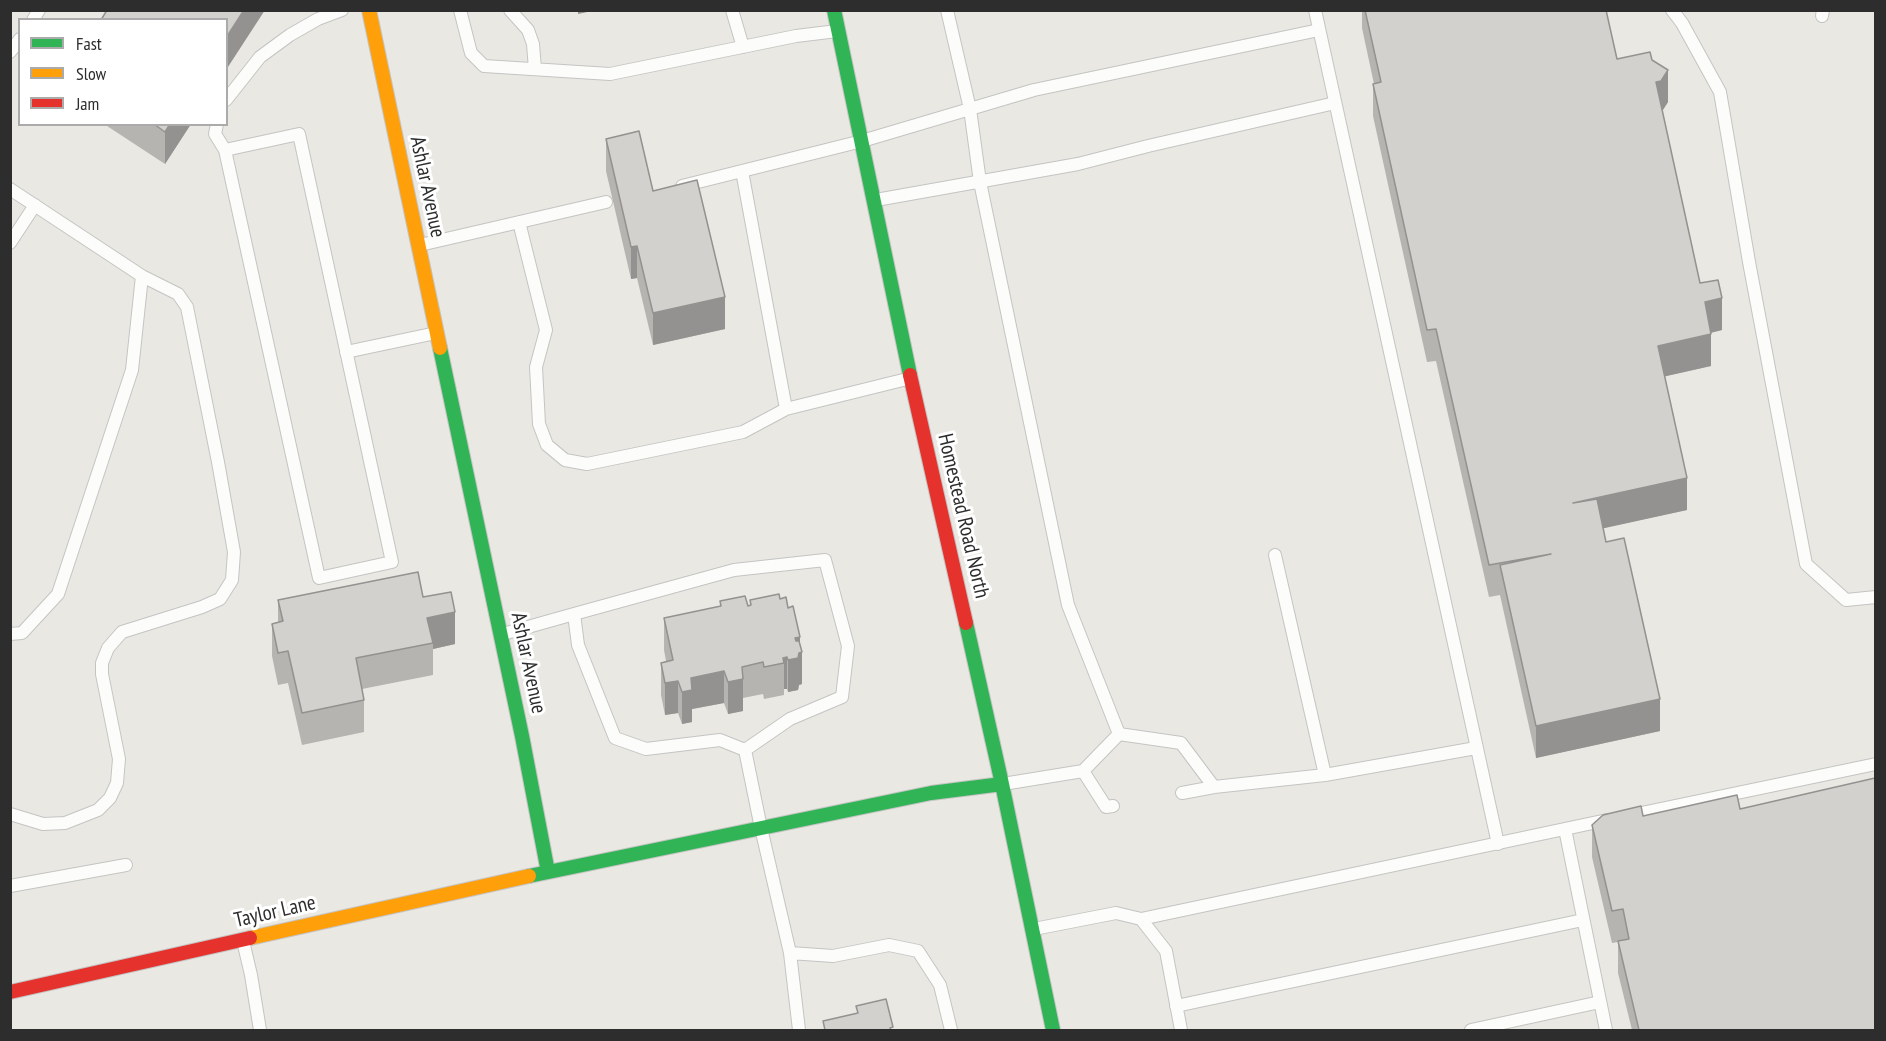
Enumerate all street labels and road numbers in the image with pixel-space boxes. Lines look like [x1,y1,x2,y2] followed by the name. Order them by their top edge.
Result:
[404,134,450,240] street label: Ashlar Avenue
[932,431,994,601] street label: Homestead Road North
[505,610,551,716] street label: Ashlar Avenue
[232,890,318,934] street label: Taylor Lane

